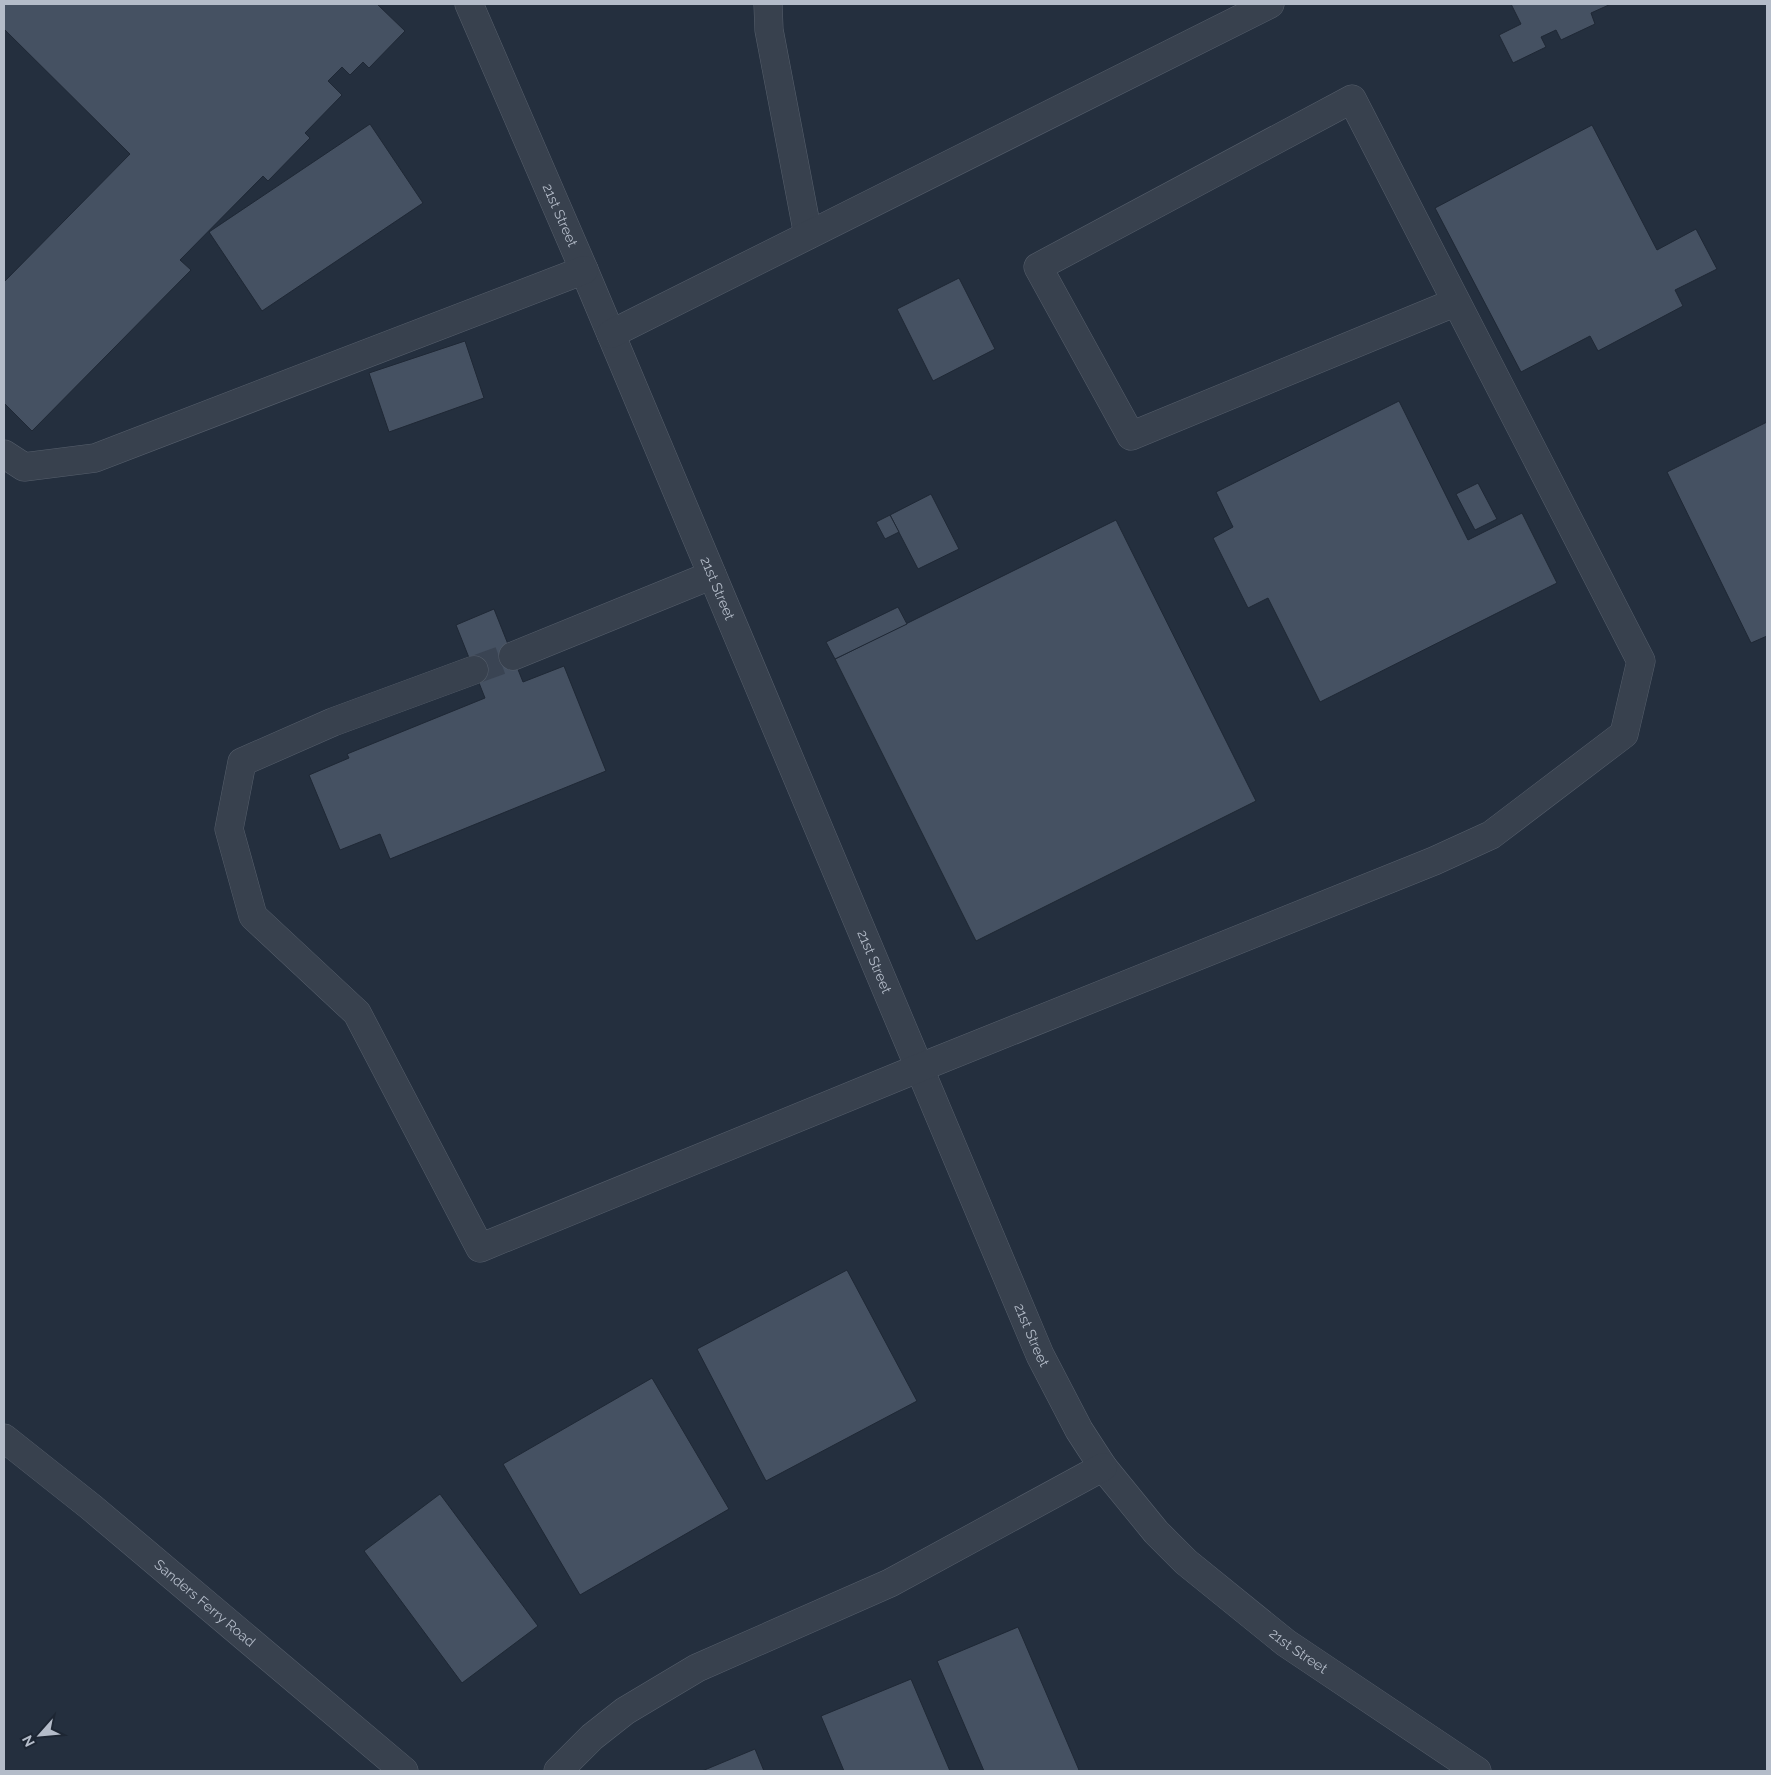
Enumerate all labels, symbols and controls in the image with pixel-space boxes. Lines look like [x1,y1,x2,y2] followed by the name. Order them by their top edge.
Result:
[540,181,581,249] street label: 21st Street
[697,554,738,623] street label: 21st Street
[854,928,895,996] street label: 21st Street
[1011,1301,1053,1369] street label: 21st Street
[151,1556,258,1650] street label: Sanders Ferry Road
[1266,1625,1331,1677] street label: 21st Street
[15,1710,65,1760] north arrow
[19,1733,38,1749] text: N

